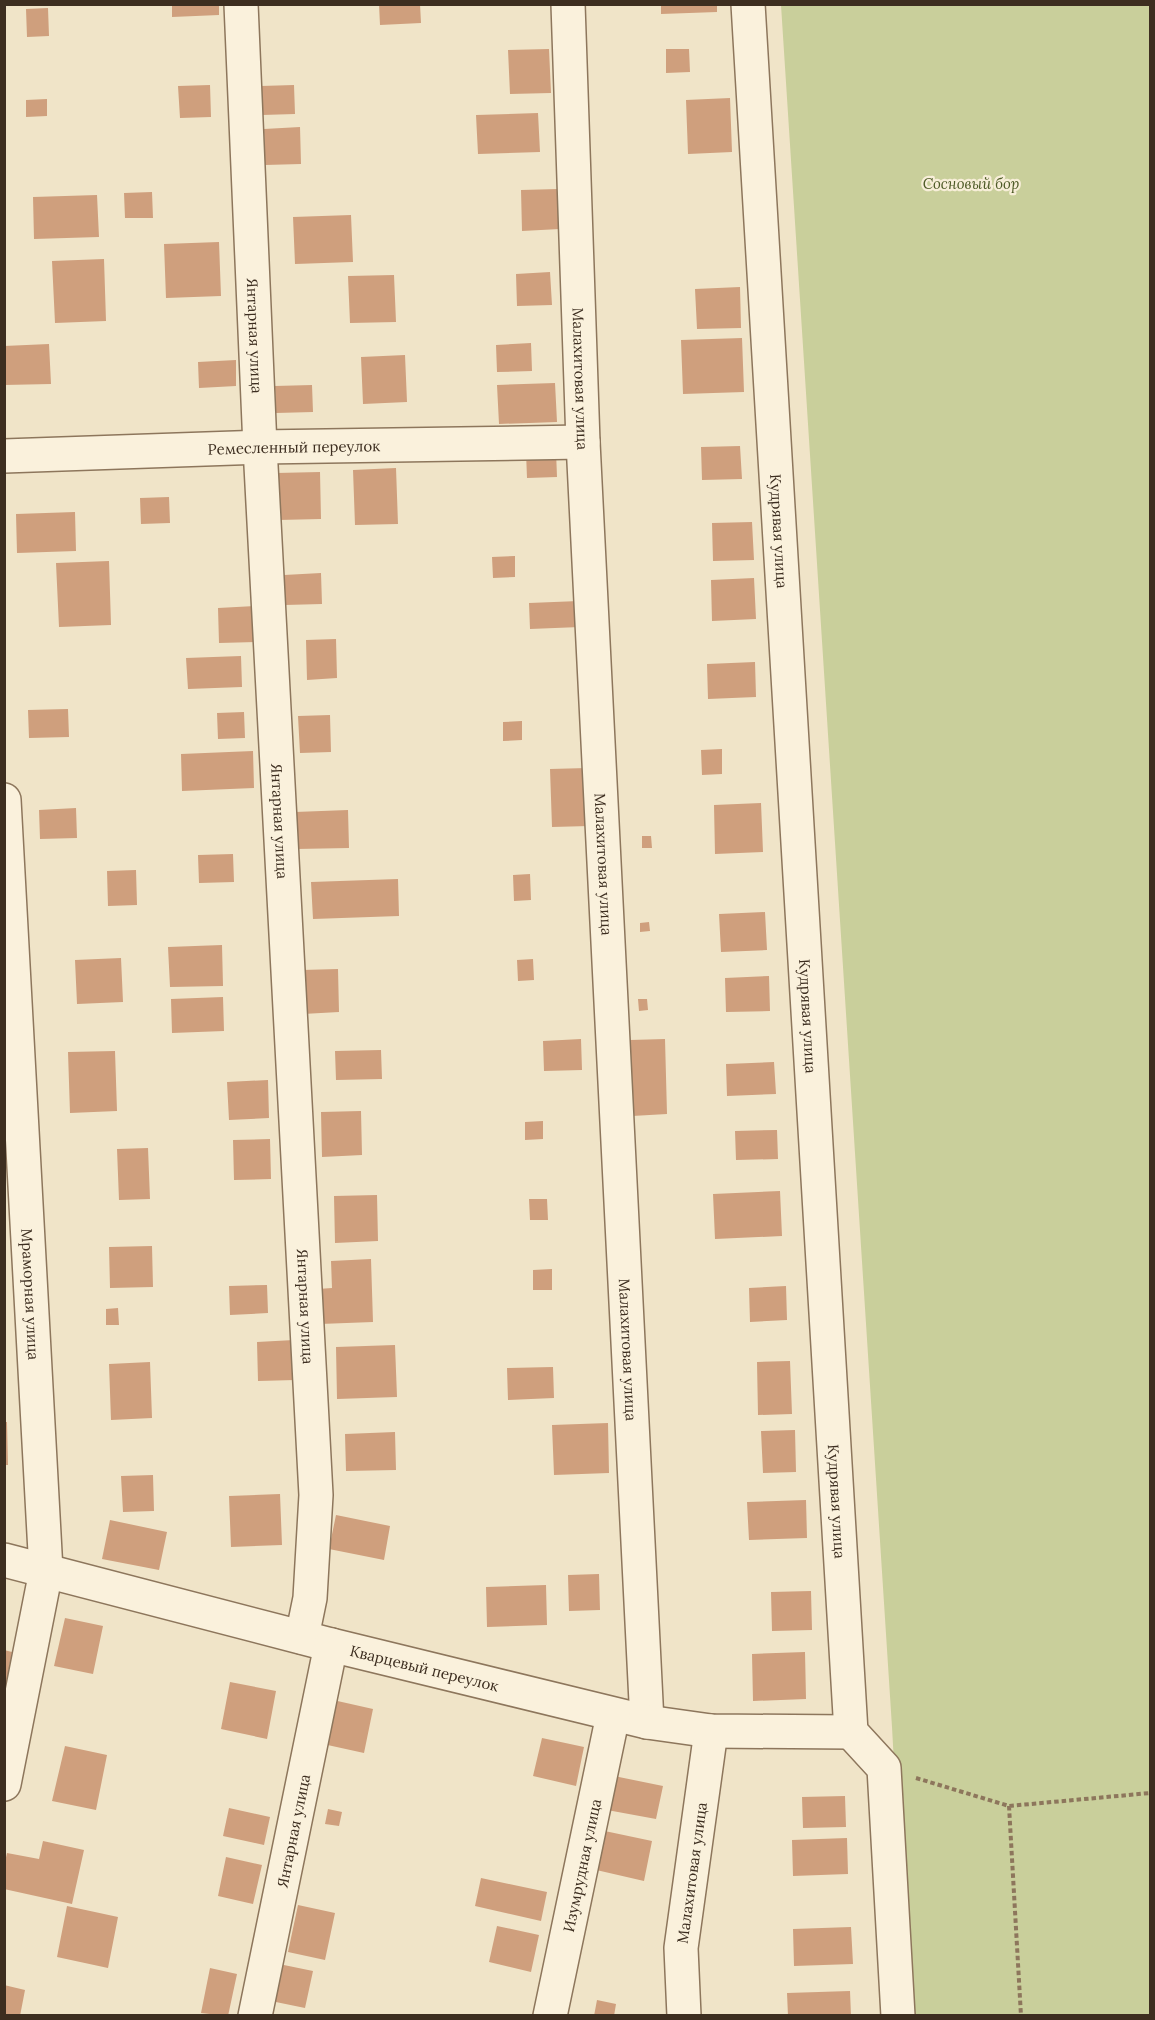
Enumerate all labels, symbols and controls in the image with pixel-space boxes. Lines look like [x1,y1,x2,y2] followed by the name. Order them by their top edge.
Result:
[923,174,1019,193] park label: Сосновый бор
[243,277,267,394] street label: Янтарная улица
[569,307,593,451] street label: Малахитовая улица
[207,436,380,458] street label: Ремесленный переулок
[767,473,792,589] street label: Кудрявая улица
[267,763,293,880] street label: Янтарная улица
[591,793,617,936] street label: Малахитовая улица
[795,958,821,1074] street label: Кудрявая улица
[18,1228,44,1361] street label: Мраморная улица
[293,1248,319,1365] street label: Янтарная улица
[615,1278,641,1422] street label: Малахитовая улица
[824,1444,850,1559] street label: Кудрявая улица
[348,1640,501,1695] street label: Кварцевый переулок
[272,1772,314,1890] street label: Янтарная улица
[558,1797,605,1934] street label: Изумрудная улица
[672,1801,711,1945] street label: Малахитовая улица

